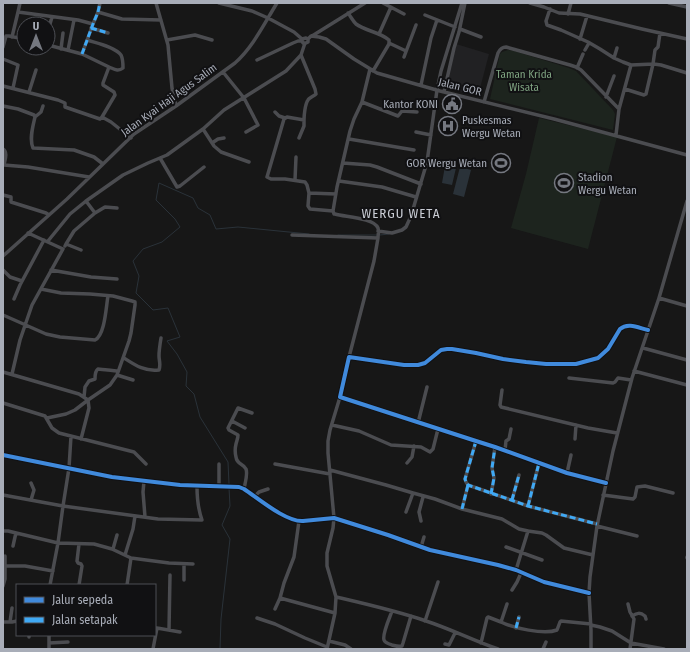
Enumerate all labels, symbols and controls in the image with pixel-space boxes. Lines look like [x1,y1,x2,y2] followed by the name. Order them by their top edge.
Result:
[16,16,56,56] north arrow
[33,20,39,33] text: U
[119,61,219,139] street label: Jalan Kyai Haji Agus Salim
[496,68,552,94] park label: Taman Krida Wisata
[437,75,483,99] street label: Jalan GOR
[441,93,463,115] public building icon: Kantor KONI
[383,98,438,111] place label: Kantor KONI
[462,114,521,140] place label: Puskesmas Wergu Wetan
[437,115,459,137] hospital icon: Puskesmas Wergu Wetan
[490,152,512,174] sports icon: GOR Wergu Wetan
[406,157,487,170] place label: GOR Wergu Wetan
[578,171,637,197] place label: Stadion Wergu Wetan
[553,172,575,194] sports icon: Stadion Wergu Wetan
[362,206,441,221] district label: WERGU WETA
[16,584,156,636] legend
[52,593,113,607] text: Jalur sepeda
[52,613,118,627] text: Jalan setapak

